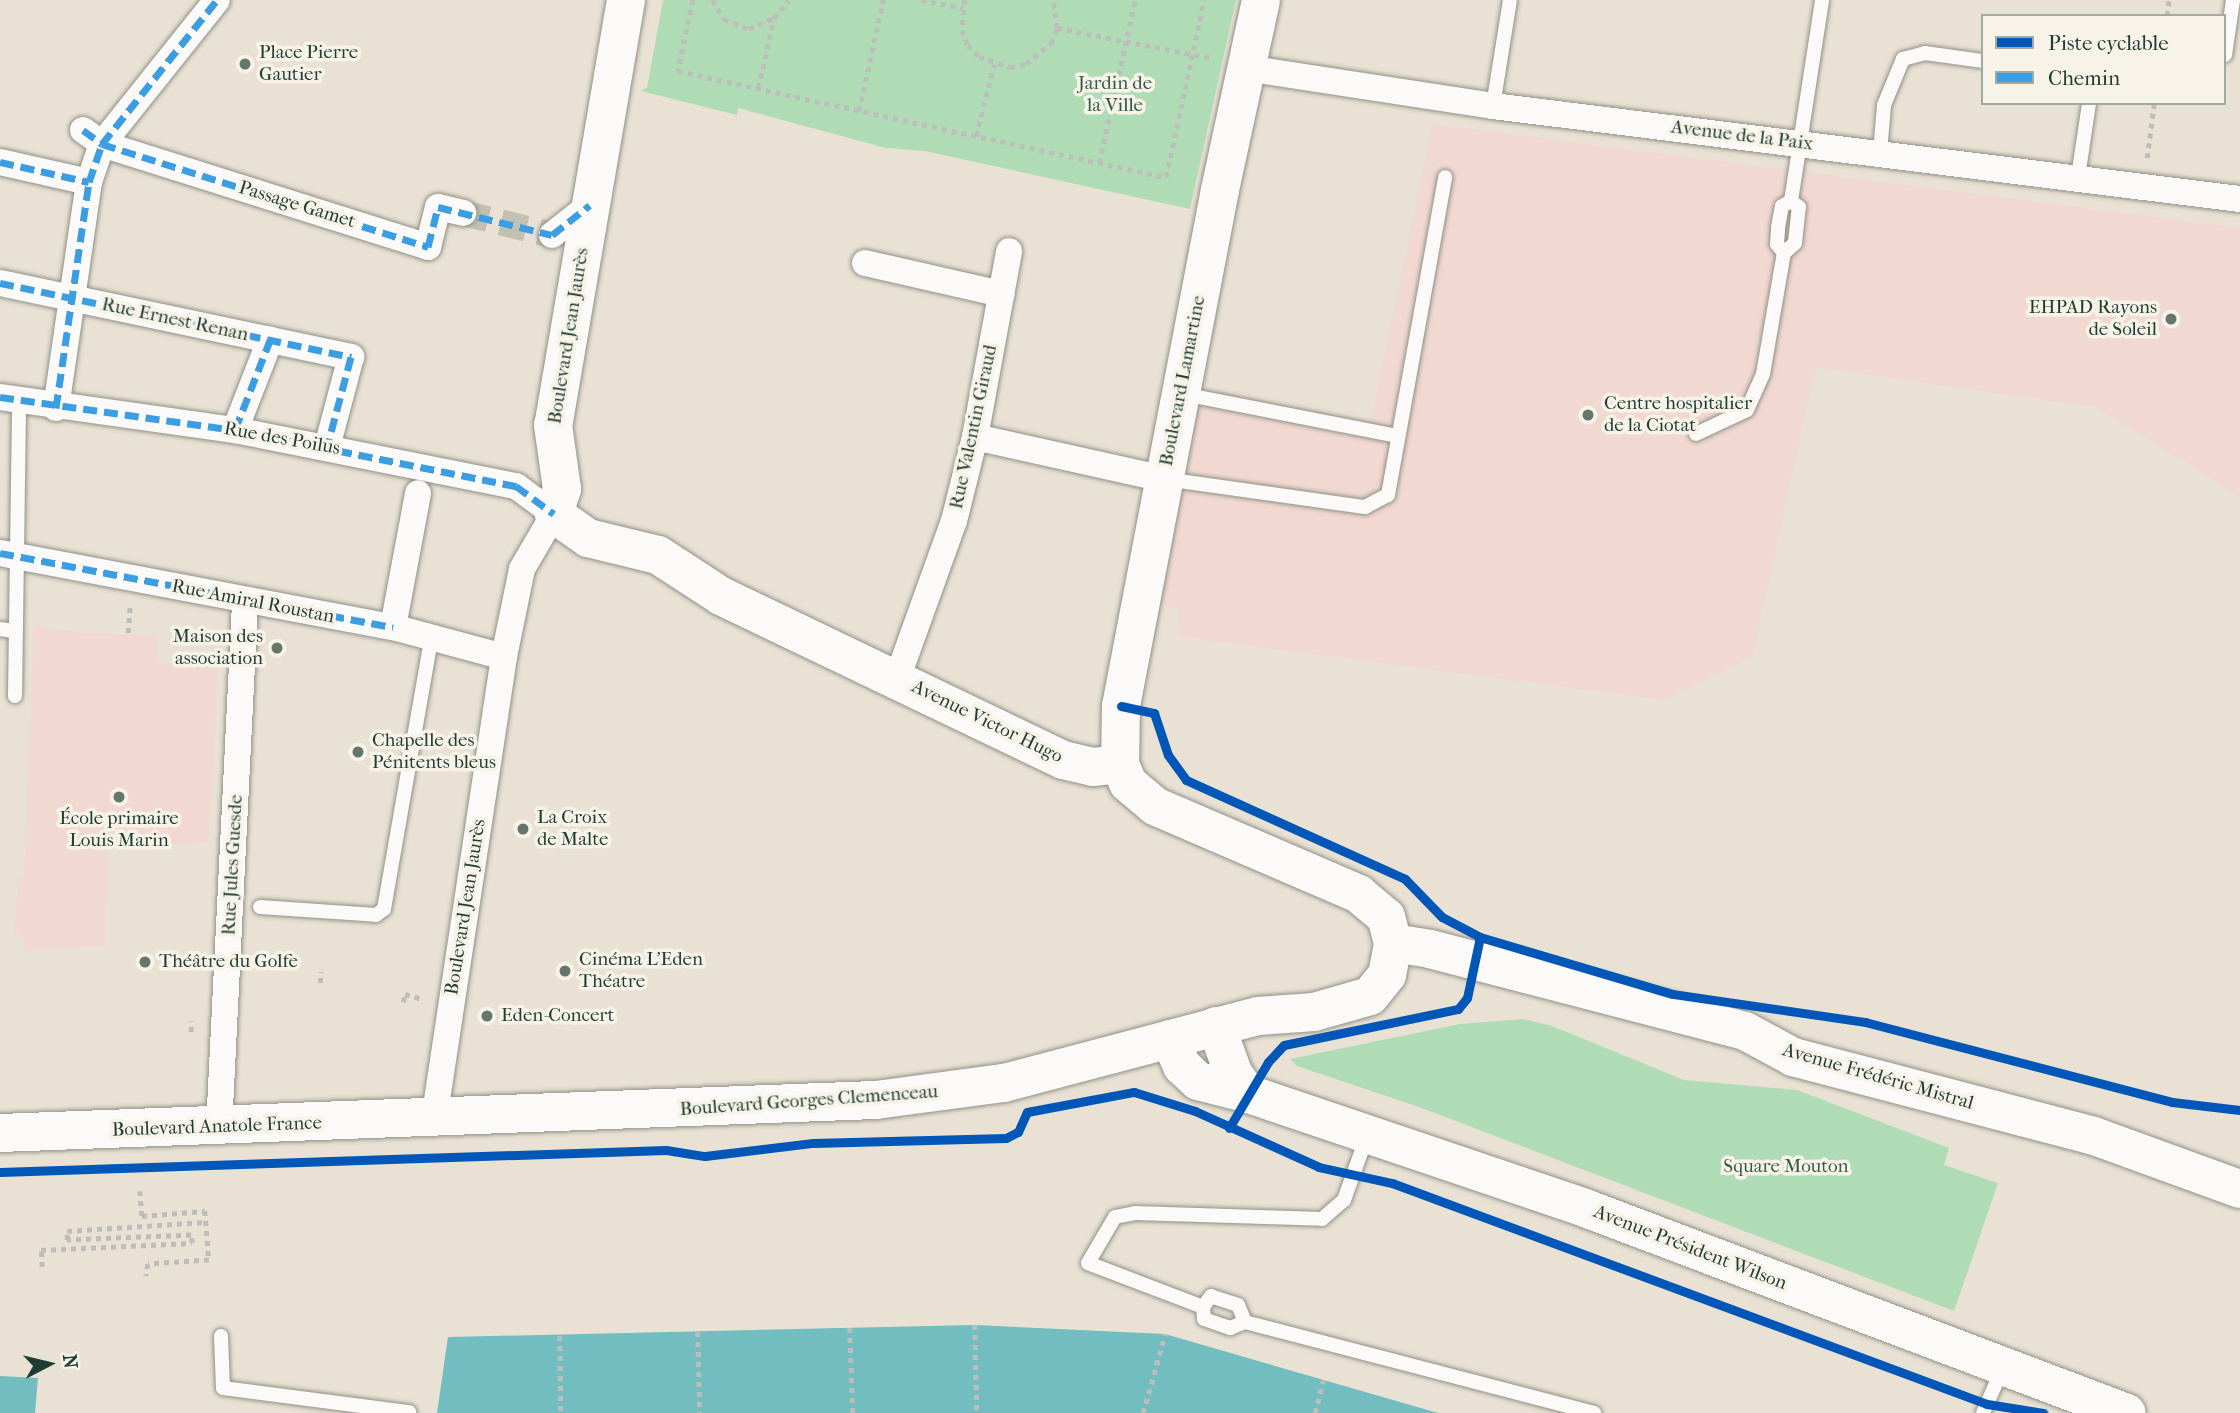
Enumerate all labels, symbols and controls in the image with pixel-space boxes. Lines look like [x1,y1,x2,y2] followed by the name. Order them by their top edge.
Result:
[1981,14,2226,105] legend
[2048,31,2169,55] text: Piste cyclable
[259,42,358,86] place label: Place Pierre Gautier
[237,56,253,72] marker: Place Pierre Gautier
[2048,66,2120,90] text: Chemin
[1078,73,1152,117] park label: Jardin de la Ville
[1670,116,1814,156] street label: Avenue de la Paix
[236,176,358,234] street label: Passage Gamet
[544,246,594,426] street label: Boulevard Jean Jaurès
[100,293,250,347] street label: Rue Ernest Renan
[1155,294,1211,468] street label: Boulevard Lamartine
[2029,297,2157,341] place label: EHPAD Rayons de Soleil
[2163,311,2179,327] marker: EHPAD Rayons de Soleil
[945,343,1003,511] street label: Rue Valentin Giraud
[1604,393,1752,437] place label: Centre hospitalier de la Ciotat
[1578,405,1598,425] marker: Centre hospitalier de la Ciotat
[222,418,342,460] street label: Rue des Poilus
[170,575,336,629] street label: Rue Amiral Roustan
[173,626,263,670] place label: Maison des association
[269,640,285,656] marker: Maison des association
[908,676,1066,768] street label: Avenue Victor Hugo
[372,730,496,774] place label: Chapelle des Pénitents bleus
[350,744,366,760] marker: Chapelle des Pénitents bleus
[111,789,127,805] marker: École primaire Louis Marin
[218,794,248,936] street label: Rue Jules Guesde
[537,807,608,851] place label: La Croix de Malte
[59,808,179,852] place label: École primaire Louis Marin
[441,817,491,997] street label: Boulevard Jean Jaurès
[515,821,531,837] marker: La Croix de Malte
[579,949,703,993] place label: Cinéma L'Eden Théatre
[159,951,298,973] place label: Théâtre du Golfe
[137,954,153,970] marker: Théâtre du Golfe
[557,963,573,979] marker: Cinéma L'Eden Théatre
[501,1005,614,1027] place label: Eden-Concert
[479,1008,495,1024] marker: Eden-Concert
[1780,1039,1976,1115] street label: Avenue Frédéric Mistral
[679,1081,939,1121] street label: Boulevard Georges Clemenceau
[112,1112,322,1142] street label: Boulevard Anatole France
[1723,1156,1849,1178] park label: Square Mouton
[1590,1201,1790,1295] street label: Avenue Président Wilson
[14,1329,84,1399] north arrow
[58,1353,82,1370] text: N

